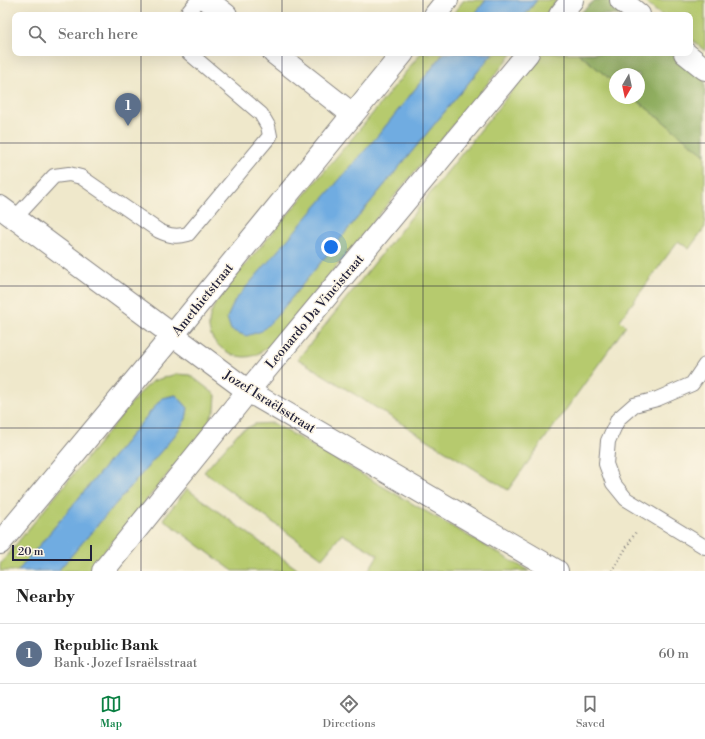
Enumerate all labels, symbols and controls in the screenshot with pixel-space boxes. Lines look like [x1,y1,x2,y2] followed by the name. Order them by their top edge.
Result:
[12,12,693,56] search box
[26,23,48,45] icon: search
[58,25,138,44] text: Search here
[609,68,645,104] north arrow
[115,93,141,126] pin: 1
[321,237,341,257] your location
[262,251,367,372] street label: Leonardo Da Vincistraat
[168,260,237,340] street label: Amethietstraat
[220,367,319,437] street label: Jozef Israëlsstraat
[12,543,92,562] scale bar
[18,545,43,559] text: 20 m
[16,586,75,608] text: Nearby
[54,636,159,655] text: Republic Bank
[26,646,32,662] text: 1
[658,646,689,662] text: 60 m
[54,655,197,671] text: Bank · Jozef Israëlsstraat
[100,693,122,731] tab: Map
[323,693,376,731] tab: Directions
[576,693,605,731] tab: Saved

